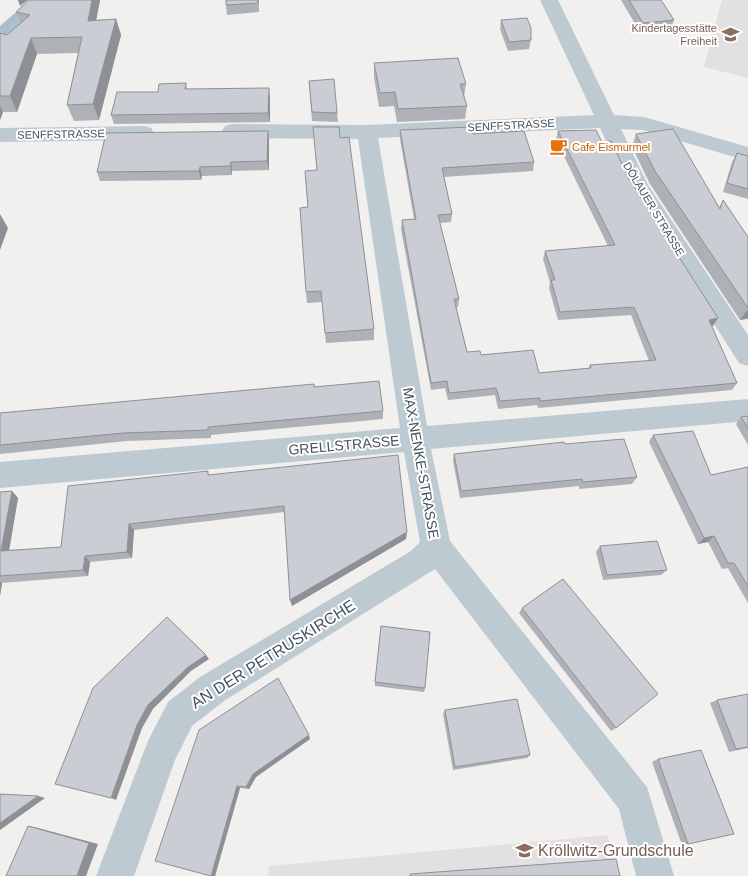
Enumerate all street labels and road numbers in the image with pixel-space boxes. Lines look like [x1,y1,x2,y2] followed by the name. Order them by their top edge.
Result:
[467,117,555,133] street label: SENFFSTRASSE
[17,127,105,141] street label: SENFFSTRASSE
[621,160,687,258] street label: DÖLAUER STRASSE
[400,386,442,540] street label: MAX-NENKE-STRASSE
[288,432,400,458] street label: GRELLSTRASSE
[188,596,358,712] street label: AN DER PETRUSKIRCHE

